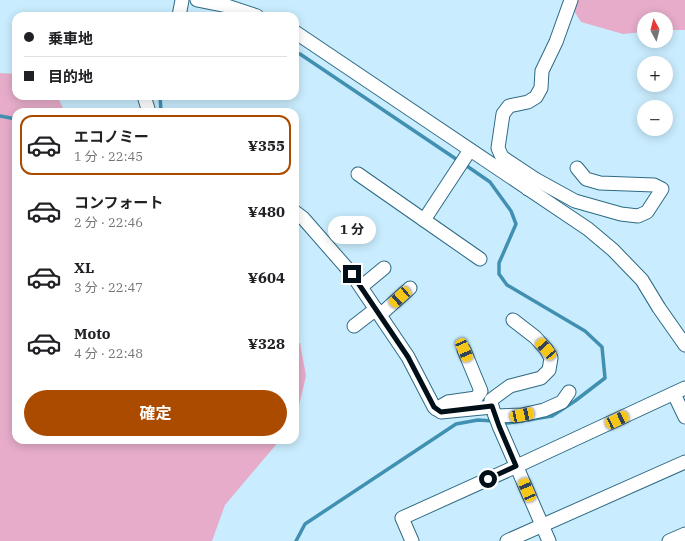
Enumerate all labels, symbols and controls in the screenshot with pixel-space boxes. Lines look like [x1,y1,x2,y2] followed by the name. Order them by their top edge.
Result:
[637,12,673,48] north arrow
[637,12,673,136] map controls
[48,29,93,48] text: 乗車地
[637,56,673,92] button: +
[48,67,93,86] text: 目的地
[637,100,673,136] button: −
[26,127,62,163] icon: car
[74,127,149,146] text: エコノミー
[248,136,285,155] text: ¥355
[74,148,143,165] text: 1 分 · 22:45
[26,193,62,229] icon: car
[74,193,164,212] text: コンフォート
[248,202,285,221] text: ¥480
[74,214,143,231] text: 2 分 · 22:46
[328,216,376,244] callout: 1 分
[340,221,364,238] text: 1 分
[74,258,94,277] text: XL
[26,259,62,295] icon: car
[343,265,361,283] route end
[248,268,285,287] text: ¥604
[74,279,143,296] text: 3 分 · 22:47
[387,285,413,309] car
[74,324,111,343] text: Moto
[26,325,62,361] icon: car
[248,334,285,353] text: ¥328
[534,336,558,362] car
[454,337,474,363] car
[74,345,143,362] text: 4 分 · 22:48
[24,390,287,436] button: 確定
[509,407,535,423] car
[604,409,630,431] car
[479,470,497,488] route start
[517,477,537,503] car

